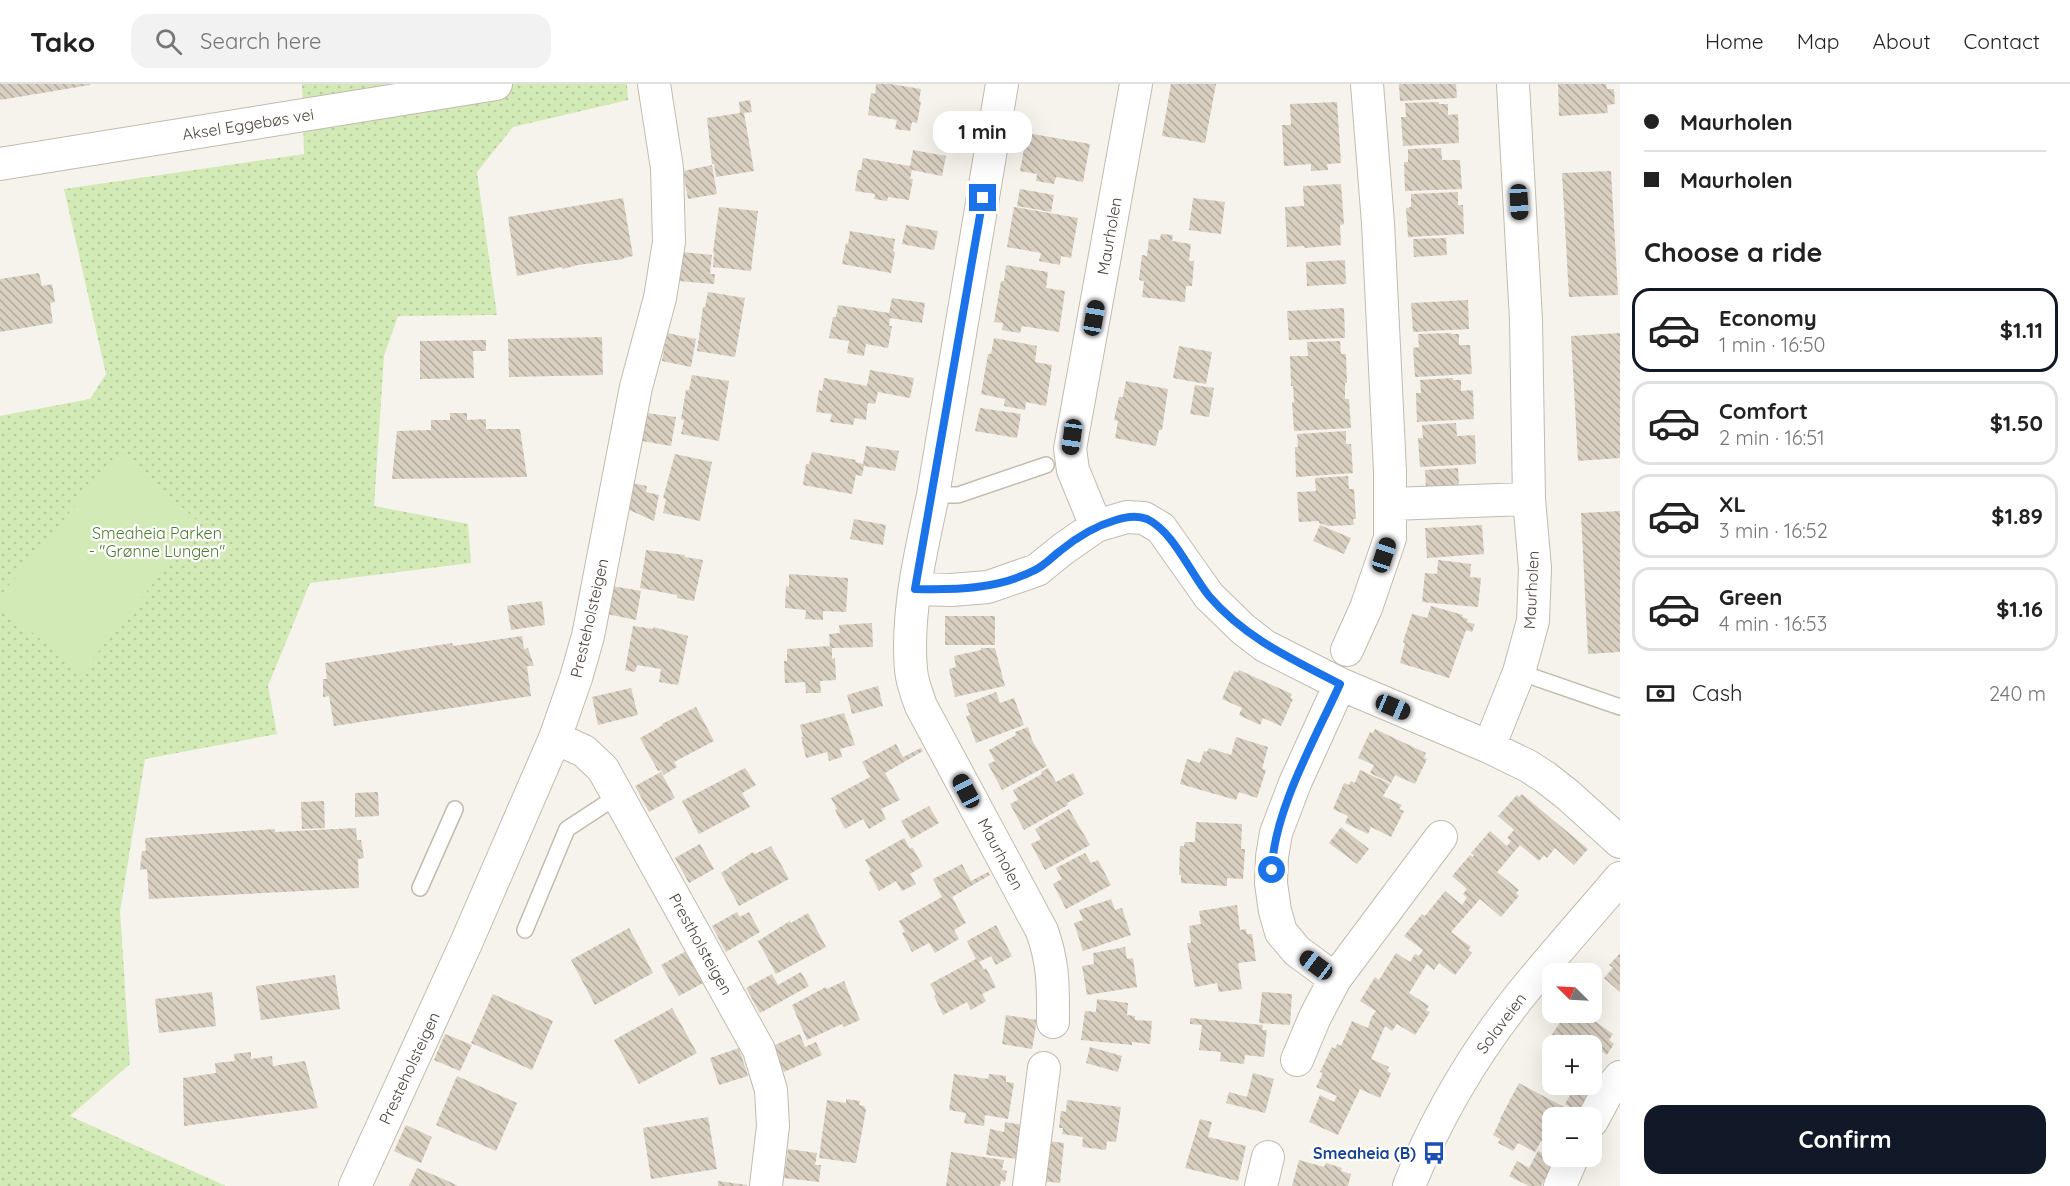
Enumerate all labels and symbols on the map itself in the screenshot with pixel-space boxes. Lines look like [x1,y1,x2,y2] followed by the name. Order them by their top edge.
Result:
[181,104,315,144] street label: Aksel Eggebøs vei
[934,111,1032,153] callout: 1 min
[969,184,996,211] route end
[1509,184,1529,220] car
[1092,196,1126,276] street label: Maurholen
[1082,299,1106,337] car
[1061,418,1083,456] car
[89,523,225,561] park label: Smeaheia Parken - "Grønne Lungen"
[1370,535,1398,575] car
[1519,550,1543,630] street label: Maurholen
[566,556,612,680] street label: Presteholsteigen
[1373,692,1413,722] car
[950,771,982,811] car
[974,815,1028,893] street label: Maurholen
[1258,856,1285,883] route start
[665,890,737,998] street label: Prestholsteigen
[1296,947,1336,983] car
[1542,963,1602,1023] north arrow
[1472,989,1530,1057] street label: Solaveien
[374,1009,444,1127] street label: Presteholsteigen
[1421,1140,1447,1166] bus stop icon: Smeaheia (B)
[1313,1143,1416,1163] place label: Smeaheia (B)

